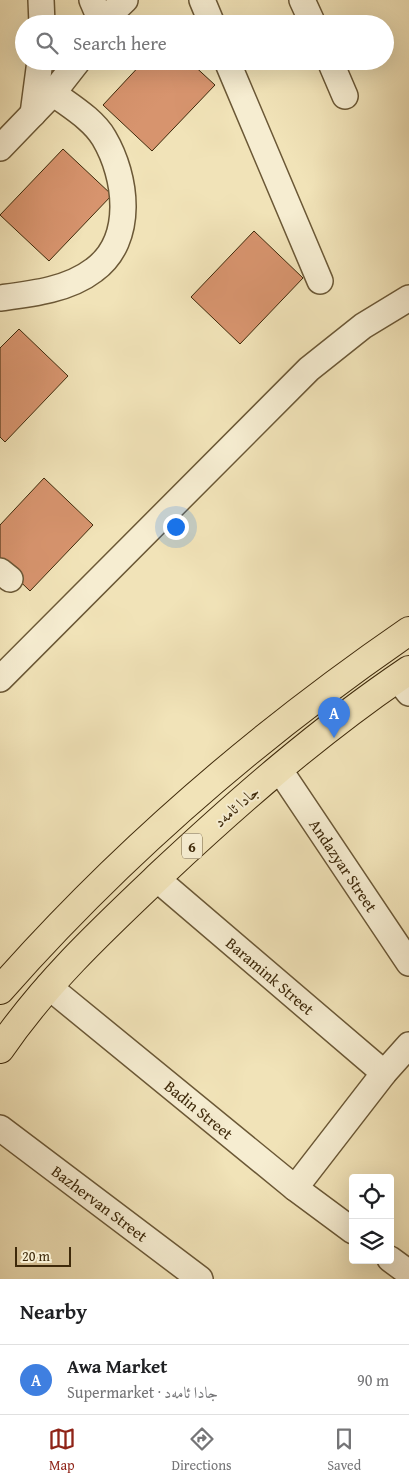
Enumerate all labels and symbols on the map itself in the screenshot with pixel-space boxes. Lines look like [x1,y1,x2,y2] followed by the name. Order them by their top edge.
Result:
[163,514,189,540] your location
[318,697,350,738] pin: A
[208,779,264,833] street label: جادا ئامەد
[304,814,384,917] street label: Andazyar Street
[182,834,202,858] road number: 6
[221,931,320,1021] street label: Baramink Street
[159,1074,239,1145] street label: Badin Street
[47,1159,153,1248] street label: Bazhervan Street
[15,1244,71,1267] scale bar

